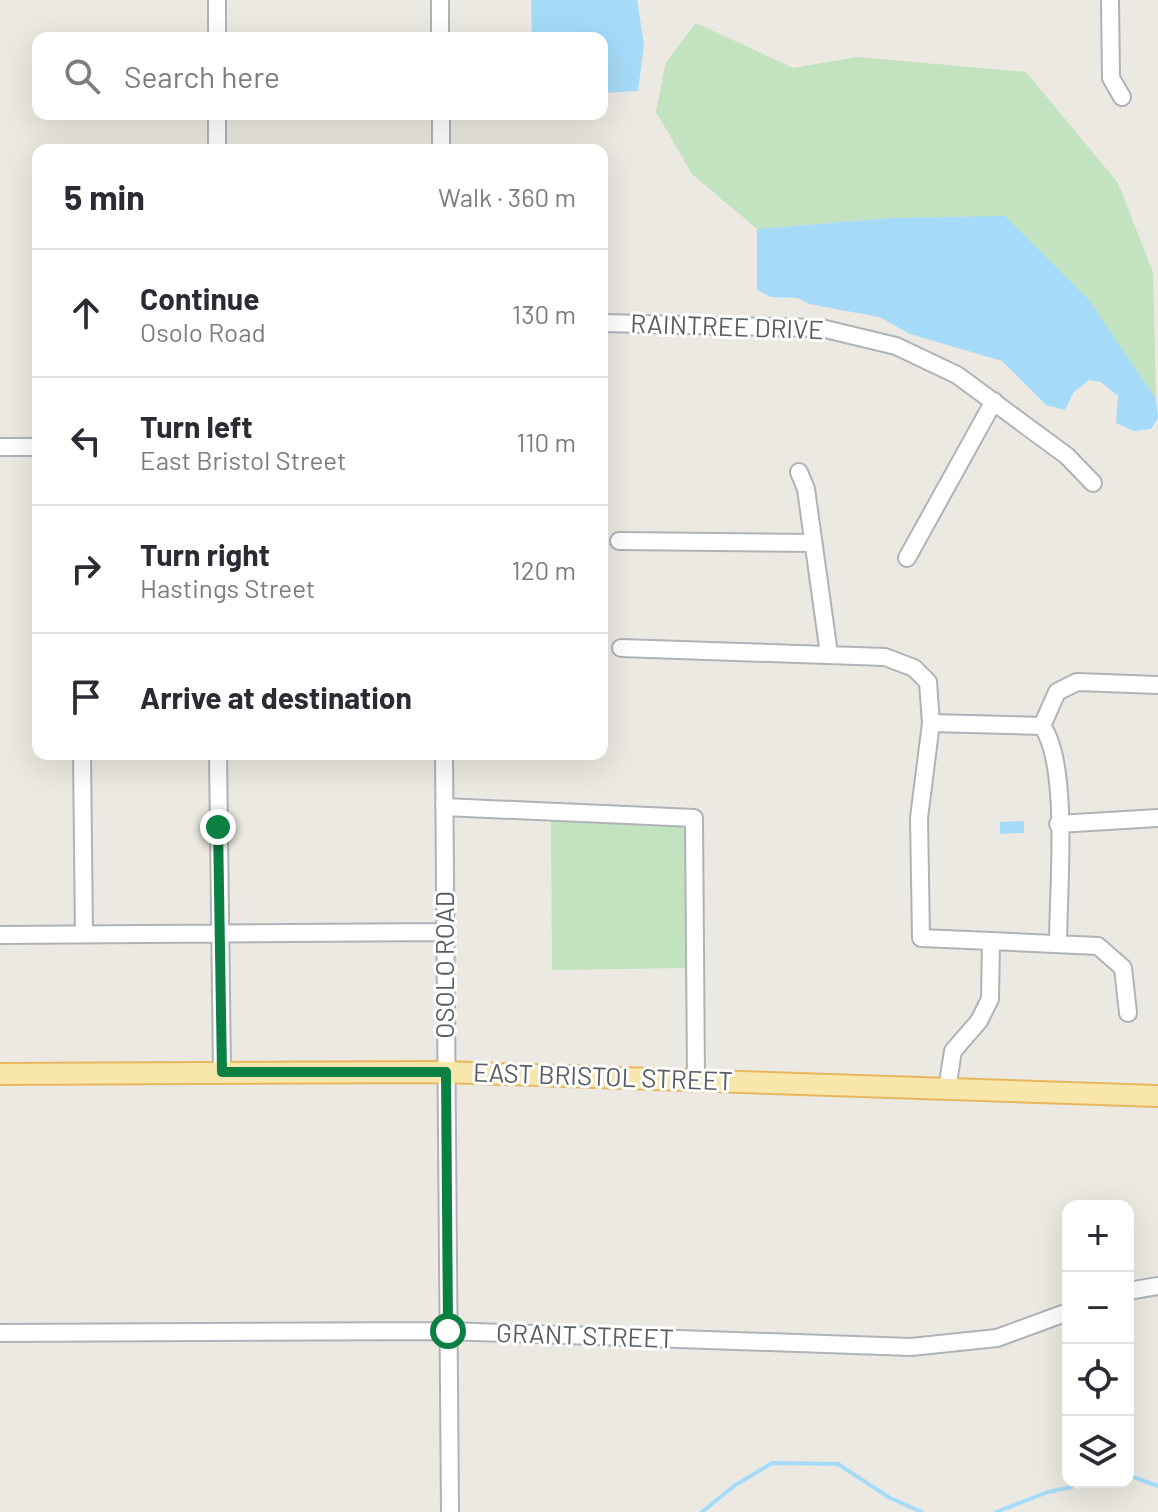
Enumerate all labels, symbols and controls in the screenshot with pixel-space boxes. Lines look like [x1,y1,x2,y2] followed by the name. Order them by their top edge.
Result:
[32,32,608,120] search box
[60,54,104,98] icon: search
[124,58,280,94] text: Search here
[64,176,145,217] text: 5 min
[438,181,576,212] text: Walk · 360 m
[140,280,260,316] text: Continue
[64,291,108,335] icon: ahead
[512,298,576,329] text: 130 m
[630,307,824,344] street label: RAINTREE DRIVE
[140,316,266,347] text: Osolo Road
[140,408,253,444] text: Turn left
[64,419,108,463] icon: left
[516,426,576,457] text: 110 m
[140,444,346,475] text: East Bristol Street
[140,536,270,572] text: Turn right
[64,547,108,591] icon: right
[512,554,576,585] text: 120 m
[140,572,315,603] text: Hastings Street
[64,675,108,719] icon: arrive
[140,679,412,715] text: Arrive at destination
[200,809,236,845] route end
[428,891,459,1039] street label: OSOLO ROAD
[473,1055,734,1096] street label: EAST BRISTOL STREET
[1062,1200,1134,1488] map controls
[1062,1200,1134,1272] button: +
[1062,1272,1134,1344] button: −
[430,1313,466,1349] route start
[496,1316,674,1353] street label: GRANT STREET
[1062,1344,1134,1416] button: locate
[1062,1416,1134,1488] button: layers

